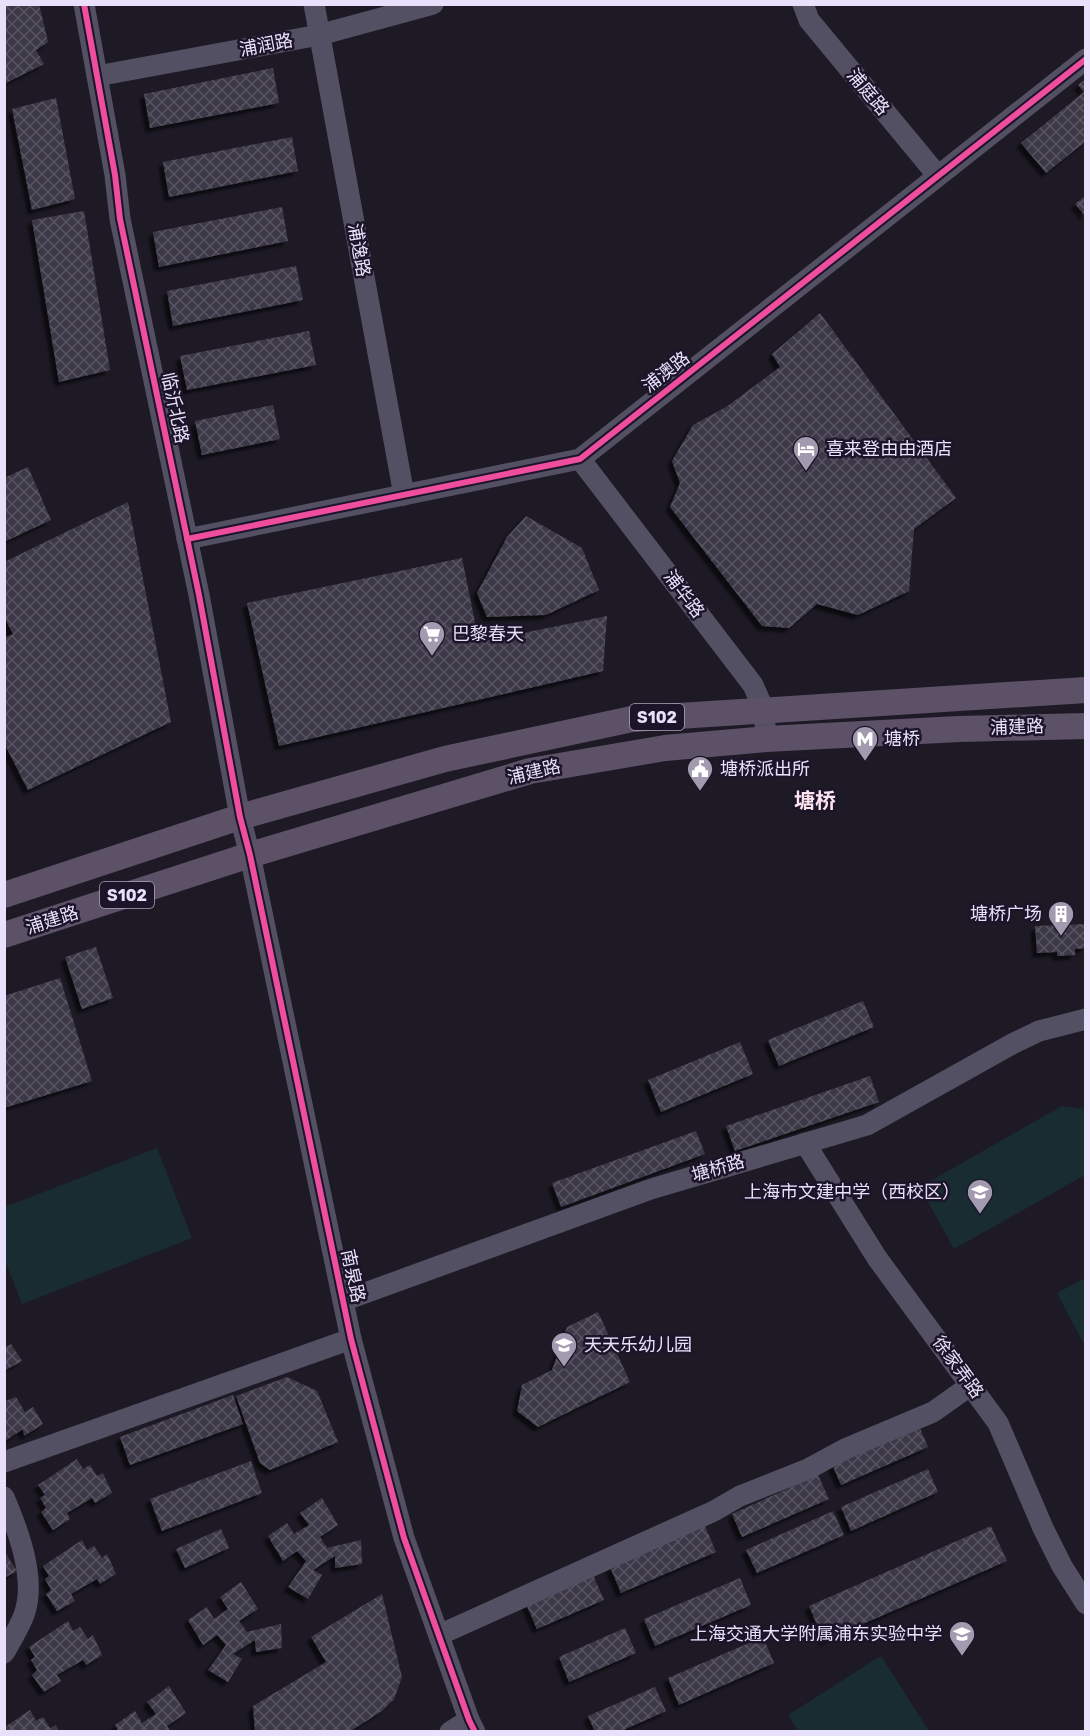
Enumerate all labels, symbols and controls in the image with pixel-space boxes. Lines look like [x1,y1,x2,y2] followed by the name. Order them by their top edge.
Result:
[237,29,295,61] street label: 浦润路
[842,64,894,120] street label: 浦庭路
[343,222,375,278] street label: 浦逸路
[638,347,694,397] street label: 浦澳路
[157,370,193,446] street label: 临沂北路
[791,434,821,472] hotel icon: 喜来登由由酒店
[826,438,952,460] place label: 喜来登由由酒店
[659,566,709,622] street label: 浦华路
[417,619,447,657] supermarket icon: 巴黎春天
[452,623,524,645] place label: 巴黎春天
[630,704,684,730] road number: S102
[990,715,1044,739] street label: 浦建路
[850,724,880,762] metro station icon: 塘桥
[884,728,920,750] place label: 塘桥
[685,754,715,792] public building icon: 塘桥派出所
[505,755,563,789] street label: 浦建路
[720,758,810,780] place label: 塘桥派出所
[794,788,836,813] district label: 塘桥
[100,882,154,908] road number: S102
[1046,899,1076,937] building icon: 塘桥广场
[23,901,81,939] street label: 浦建路
[970,903,1042,925] place label: 塘桥广场
[689,1150,747,1186] street label: 塘桥路
[965,1177,995,1215] school or university icon: 上海市文建中学（西校区）
[744,1181,960,1203] place label: 上海市文建中学（西校区）
[337,1247,369,1305] street label: 南泉路
[549,1330,579,1368] school or university icon: 天天乐幼儿园
[928,1331,988,1403] street label: 徐家弄路
[584,1334,692,1356] place label: 天天乐幼儿园
[947,1619,977,1657] school or university icon: 上海交通大学附属浦东实验中学
[690,1623,942,1645] place label: 上海交通大学附属浦东实验中学

